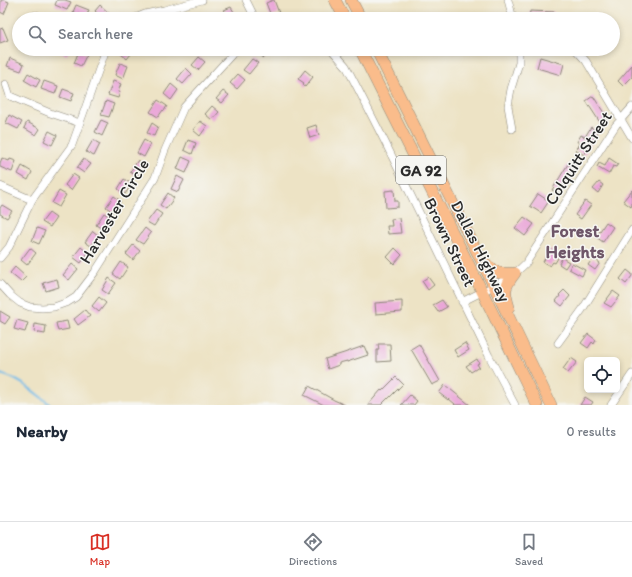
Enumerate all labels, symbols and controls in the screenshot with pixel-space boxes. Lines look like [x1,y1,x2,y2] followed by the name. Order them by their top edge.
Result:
[12,12,620,56] search box
[26,23,48,45] icon: search
[58,25,133,43] text: Search here
[540,107,616,209] street label: Colquitt Street
[75,155,153,267] street label: Harvester Circle
[396,156,446,184] road number: GA 92
[420,194,480,290] street label: Brown Street
[447,197,515,305] street label: Dallas Highway
[546,220,604,263] district label: Forest Heights
[584,357,620,393] map controls
[584,357,620,393] button: locate
[16,421,68,441] text: Nearby
[566,424,616,439] text: 0 results
[89,531,111,568] tab: Map
[289,531,337,568] tab: Directions
[515,531,543,568] tab: Saved

